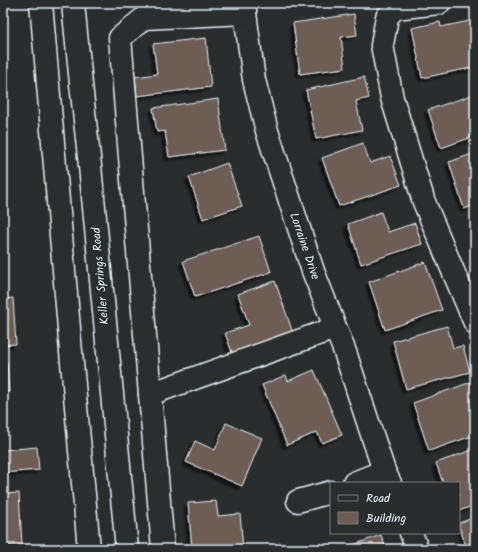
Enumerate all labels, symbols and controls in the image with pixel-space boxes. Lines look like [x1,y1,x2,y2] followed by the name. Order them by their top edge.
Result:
[284,210,325,283] street label: Lorraine Drive
[87,226,114,325] street label: Keller Springs Road
[330,482,460,534] legend
[366,489,391,508] text: Road
[366,509,406,528] text: Building

